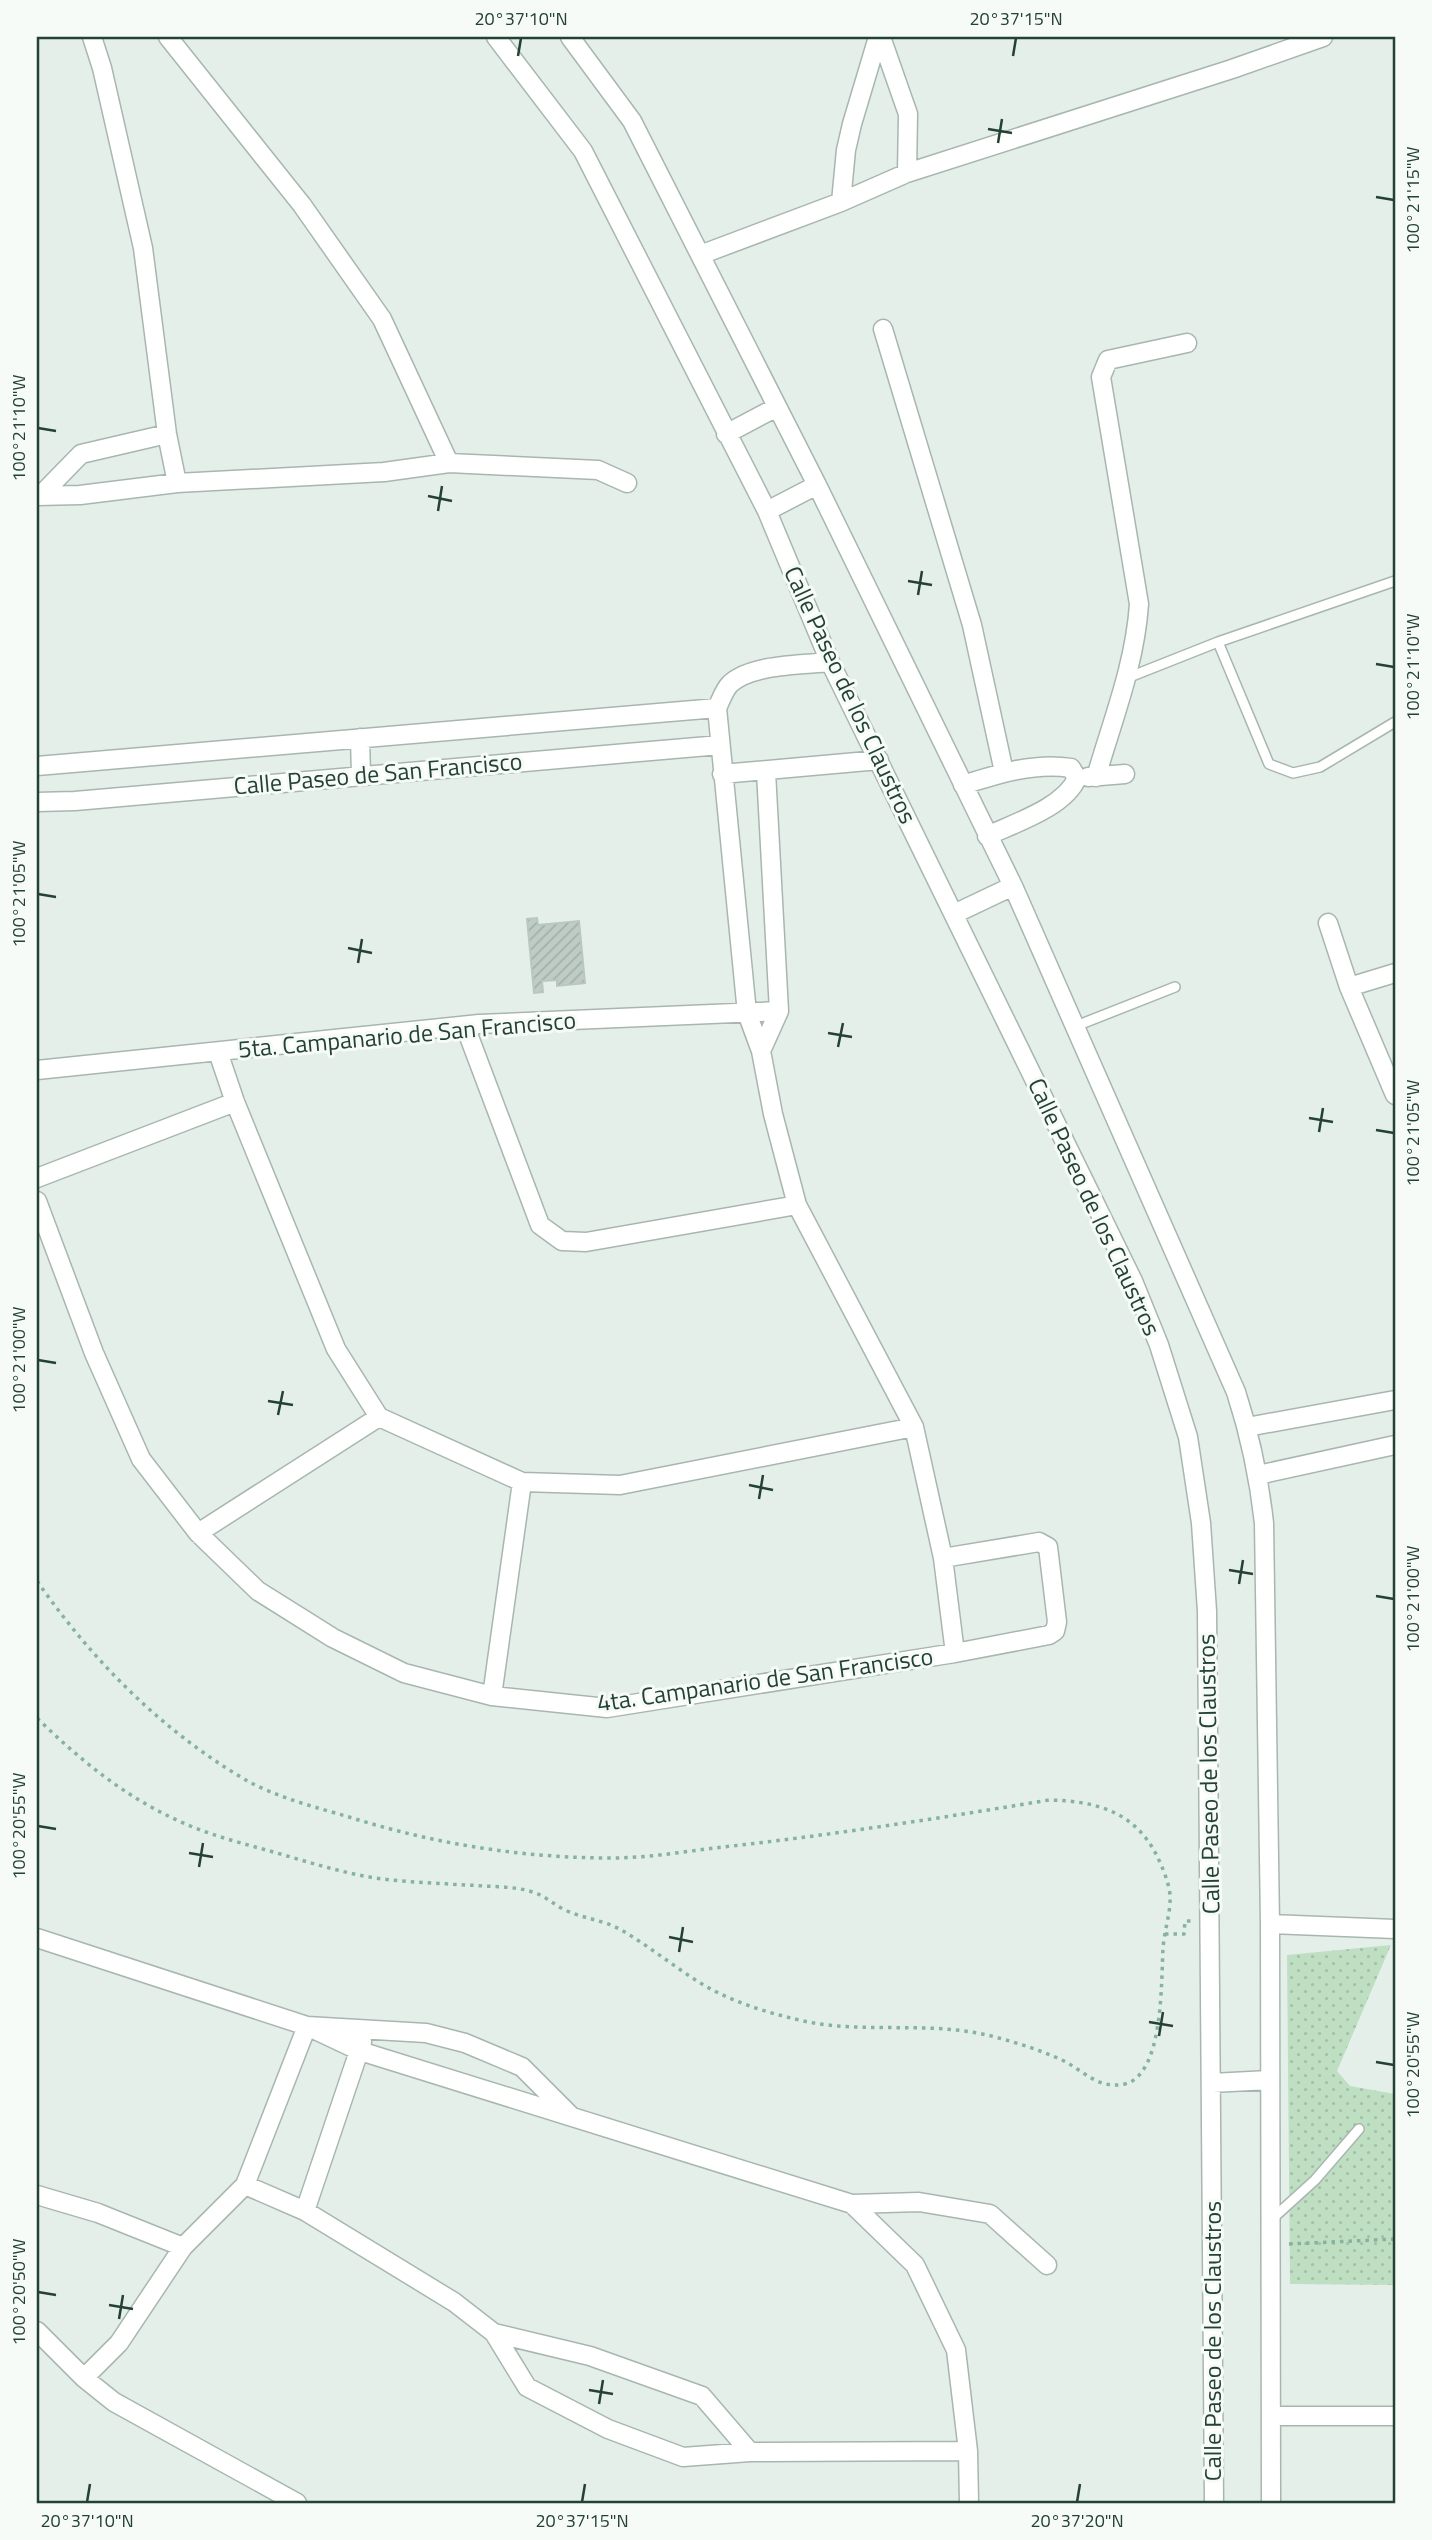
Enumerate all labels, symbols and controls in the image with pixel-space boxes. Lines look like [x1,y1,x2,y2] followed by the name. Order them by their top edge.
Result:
[474,5,568,32] text: 20°37'10"N
[969,5,1063,32] text: 20°37'15"N
[1399,146,1426,254] text: 100°21'15"W
[5,374,32,482] text: 100°21'10"W
[775,560,927,829] street label: Calle Paseo de los Claustros
[1399,613,1426,721] text: 100°21'10"W
[232,742,524,804] street label: Calle Paseo de San Francisco
[5,840,32,948] text: 100°21'05"W
[236,1001,577,1067] street label: 5ta. Campanario de San Francisco
[1019,1072,1171,1341] street label: Calle Paseo de los Claustros
[1399,1079,1426,1187] text: 100°21'05"W
[5,1306,32,1414] text: 100°21'00"W
[1399,1545,1426,1653] text: 100°21'00"W
[1188,1633,1228,1915] street label: Calle Paseo de los Claustros
[594,1638,935,1720] street label: 4ta. Campanario de San Francisco
[5,1772,32,1880] text: 100°20'55"W
[1399,2011,1426,2119] text: 100°20'55"W
[1194,2201,1230,2481] street label: Calle Paseo de los Claustros
[5,2238,32,2346] text: 100°20'50"W
[40,2507,134,2534] text: 20°37'10"N
[535,2507,629,2534] text: 20°37'15"N
[1030,2507,1124,2534] text: 20°37'20"N

